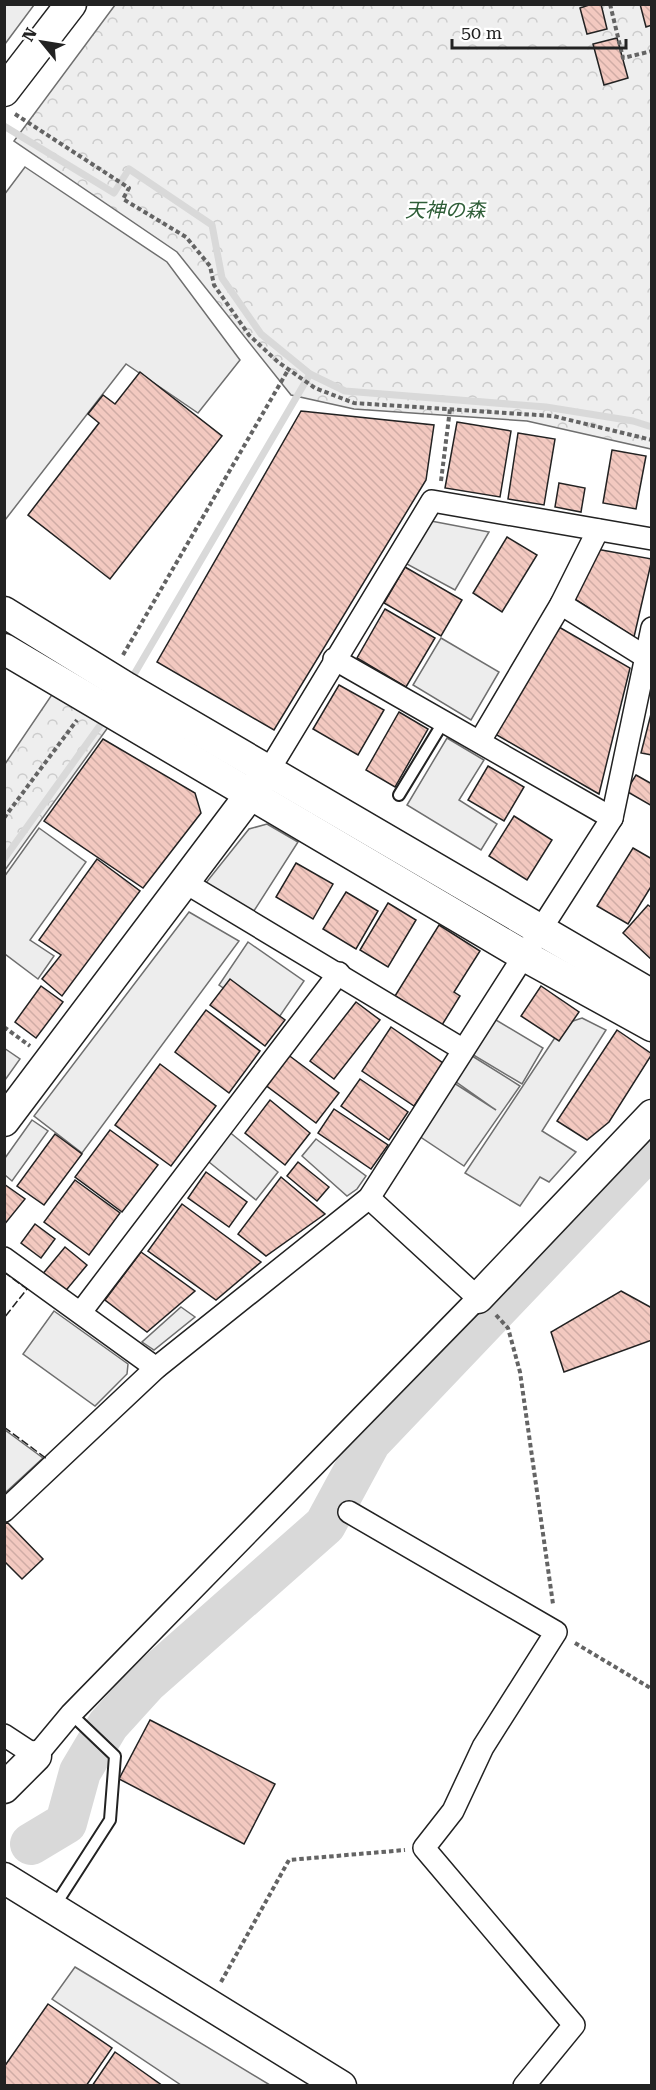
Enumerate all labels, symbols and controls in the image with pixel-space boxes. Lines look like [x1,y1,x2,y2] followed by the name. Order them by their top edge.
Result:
[12,12,72,72] north arrow
[452,12,626,50] scale bar
[461,22,502,43] text: 50 m
[18,25,41,45] text: N
[405,198,487,222] park label: 天神の森

